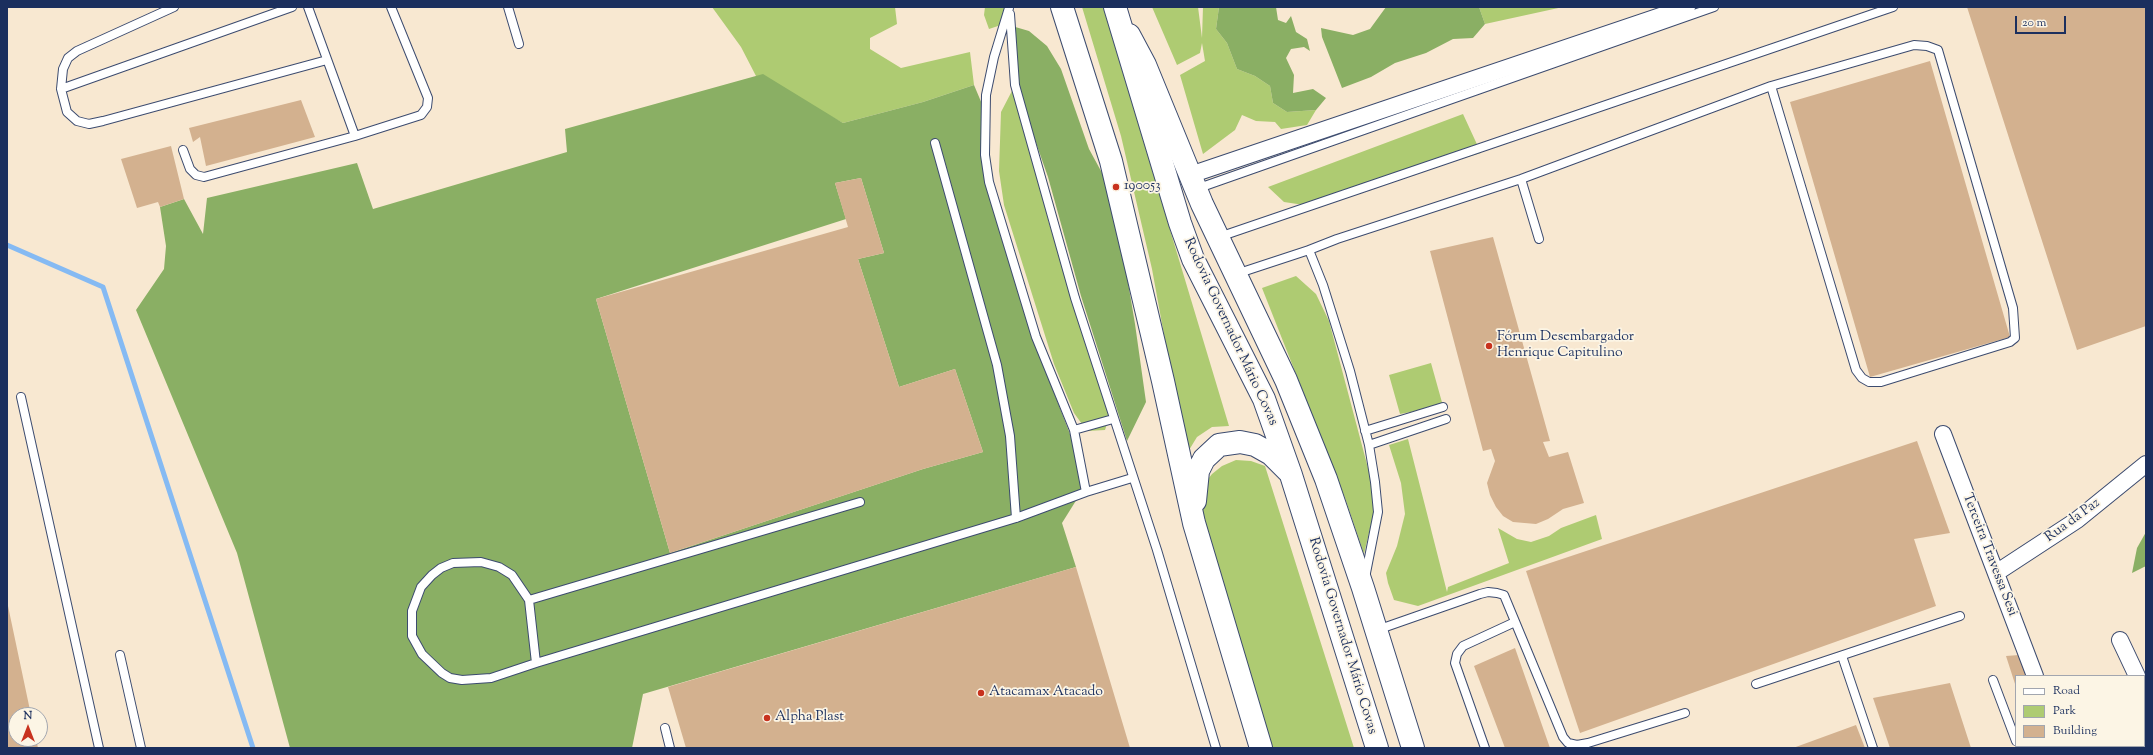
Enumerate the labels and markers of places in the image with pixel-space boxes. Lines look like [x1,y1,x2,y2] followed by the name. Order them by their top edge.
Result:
[1124,179,1161,195] place label: 190053
[1111,182,1121,192] marker: 190053
[1497,330,1634,362] place label: Fórum Desembargador Henrique Capitulino
[1484,341,1494,351] marker: Fórum Desembargador Henrique Capitulino
[989,685,1103,701] place label: Atacamax Atacado
[976,688,986,698] marker: Atacamax Atacado
[775,710,844,726] place label: Alpha Plast
[762,713,772,723] marker: Alpha Plast

